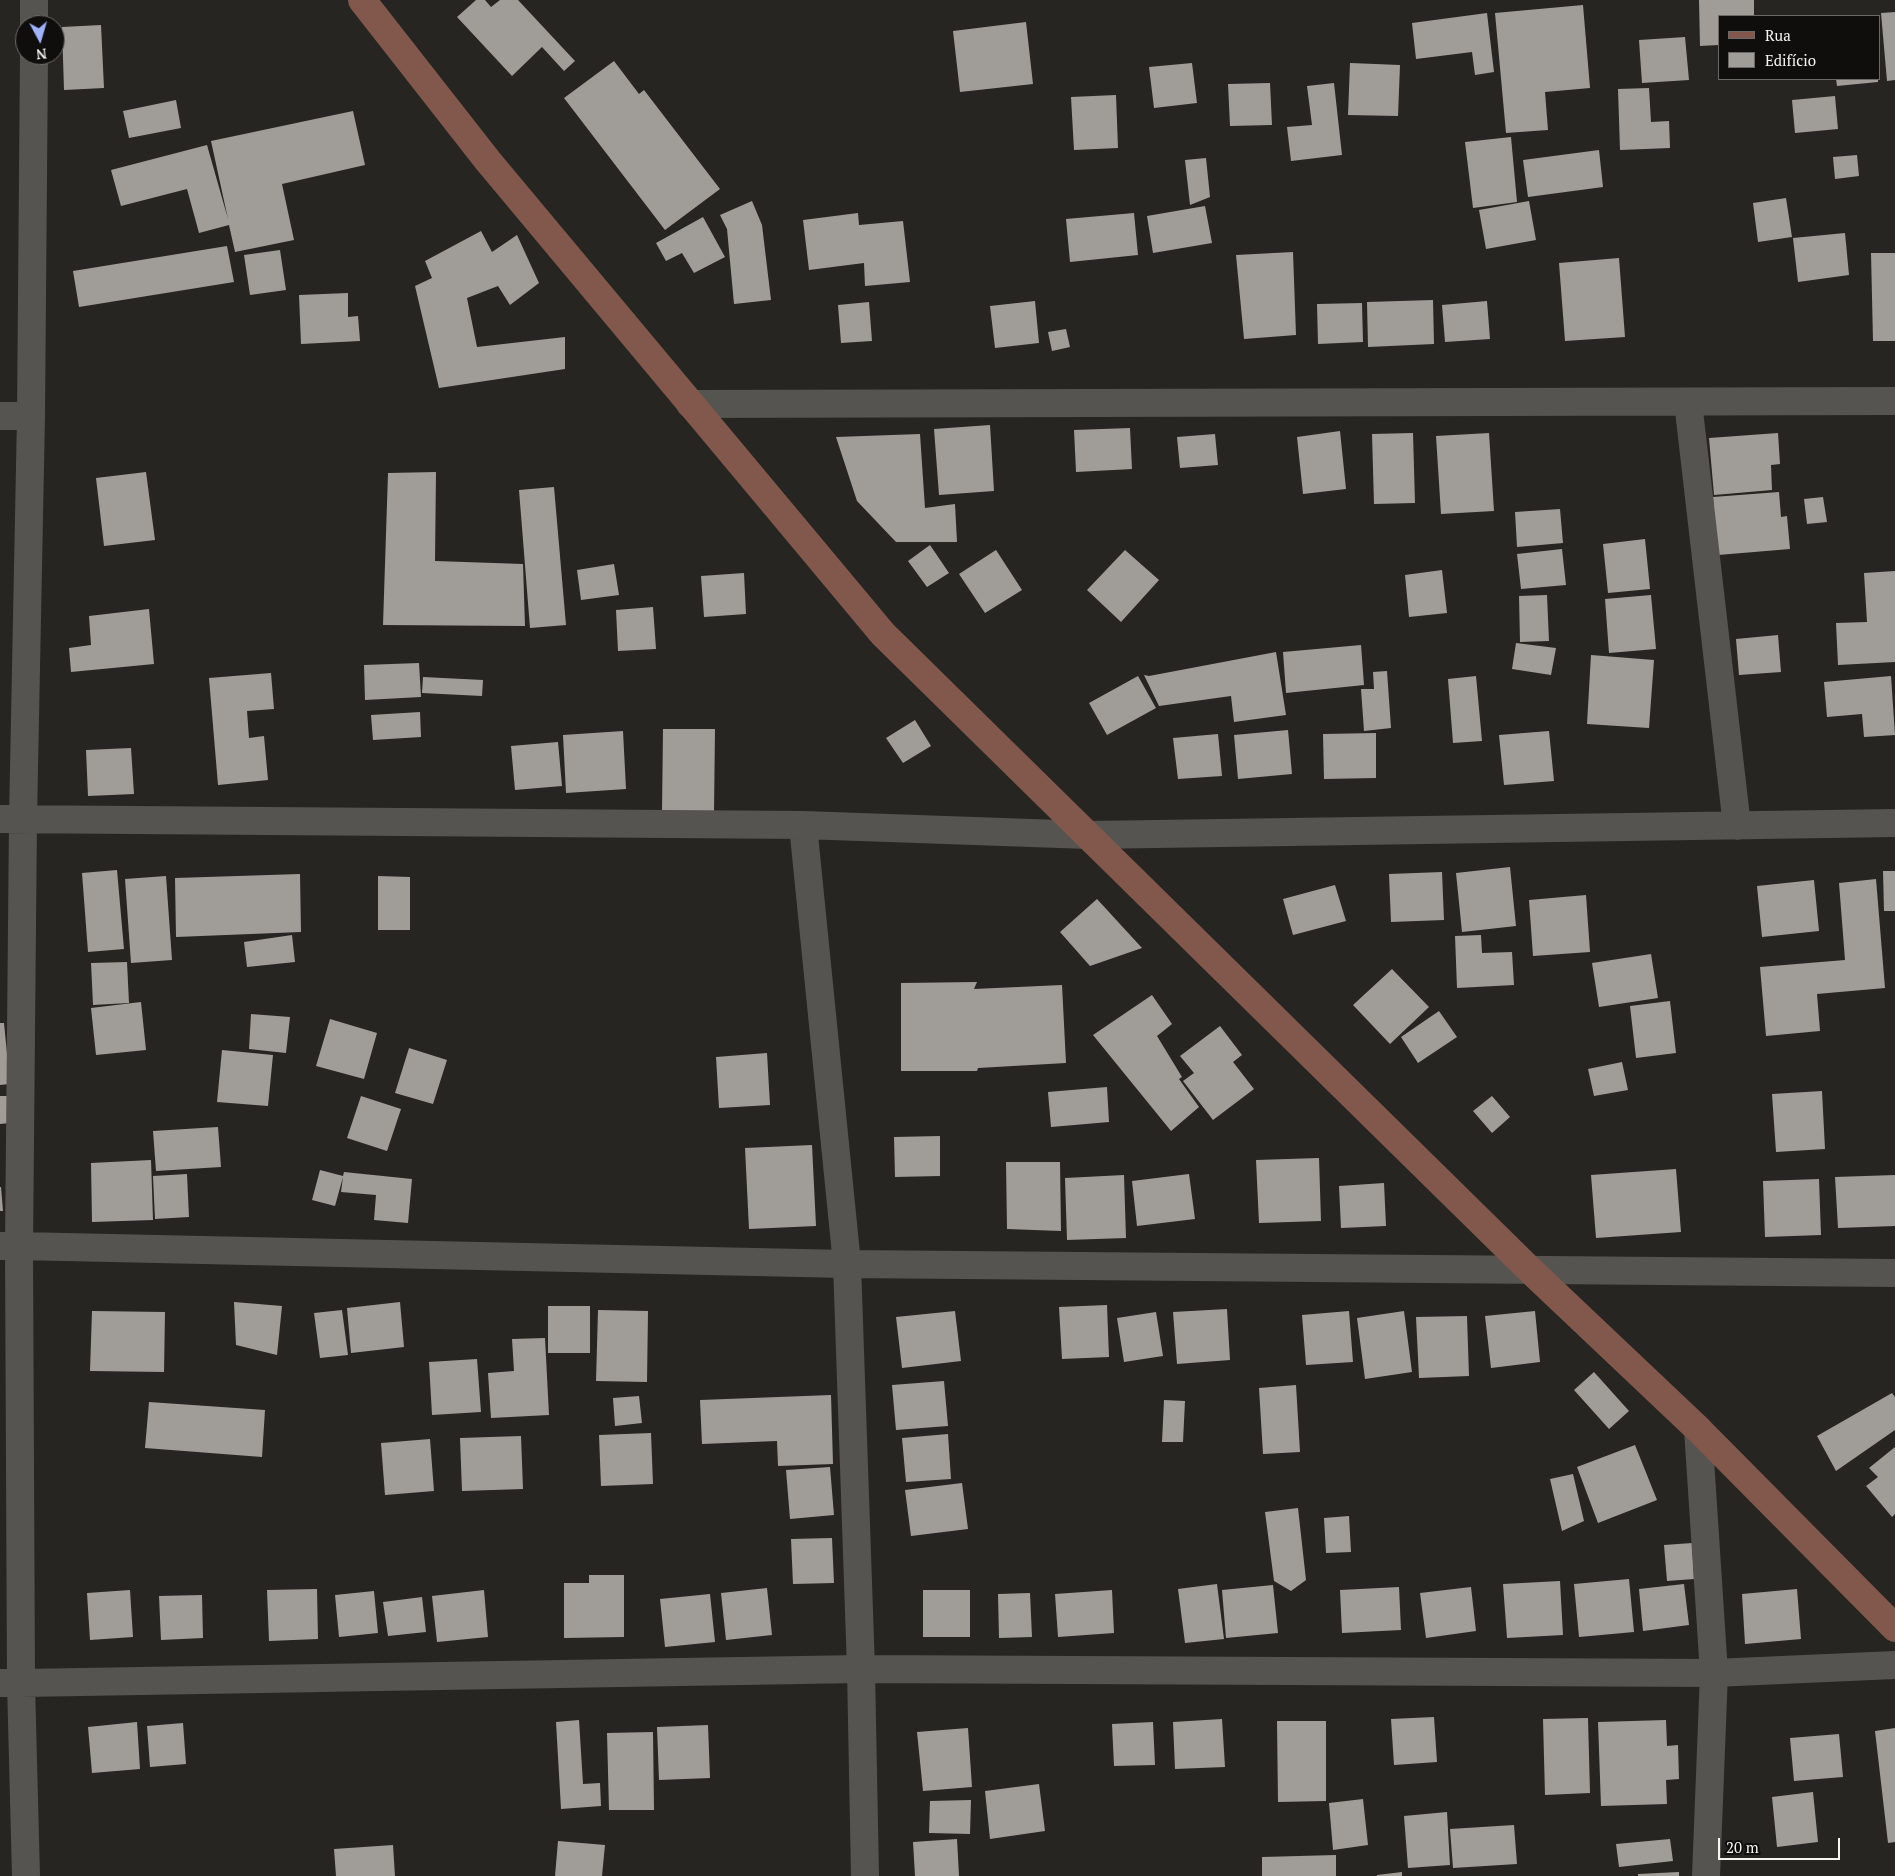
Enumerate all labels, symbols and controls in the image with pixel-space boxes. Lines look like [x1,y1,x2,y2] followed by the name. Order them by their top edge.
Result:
[15,15,65,65] north arrow
[1718,15,1880,80] legend
[1765,25,1791,45] text: Rua
[35,44,48,64] text: N
[1765,50,1816,70] text: Edifício
[1720,1828,1842,1860] scale bar
[1726,1837,1759,1857] text: 20 m

